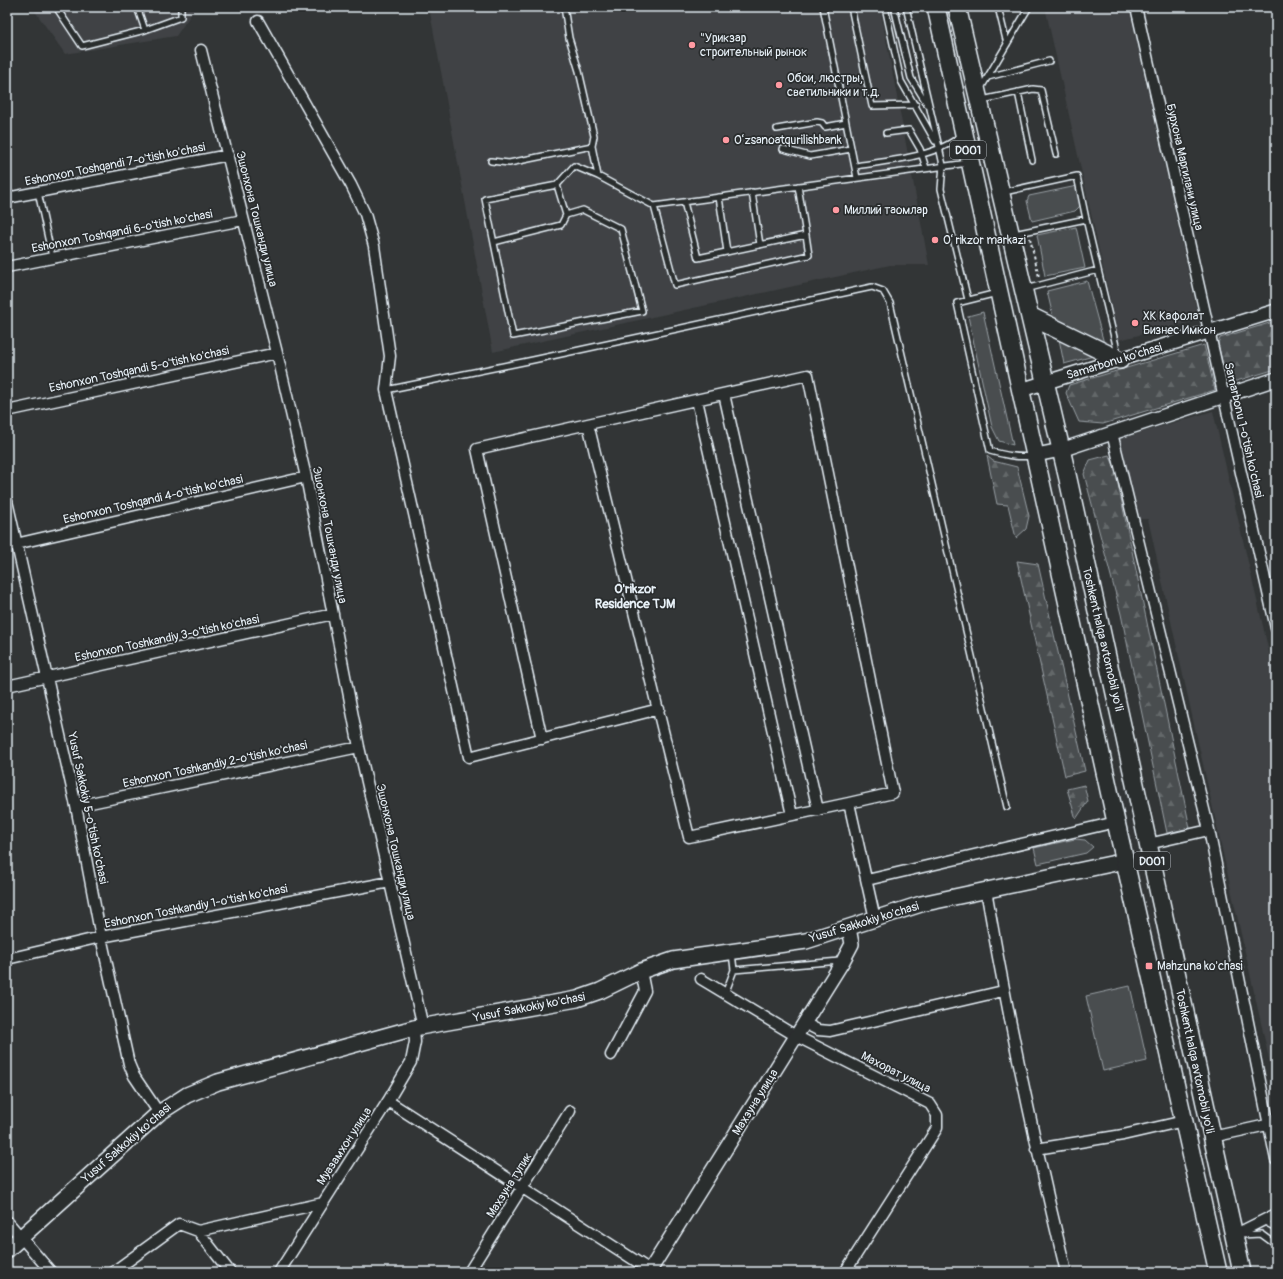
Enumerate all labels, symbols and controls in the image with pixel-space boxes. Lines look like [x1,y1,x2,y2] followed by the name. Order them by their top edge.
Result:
[700,31,807,60] place label: "Урикзар строительный рынок
[687,40,697,50] marker: "Урикзар строительный рынок
[787,71,880,100] place label: Обои, люстры, светильники и т.д.
[774,80,784,90] marker: Обои, люстры, светильники и т.д.
[1163,102,1206,232] street label: Бурхона Маргилани улица
[734,133,842,148] place label: Oʻzsanoatqurilishbank
[721,135,731,145] marker: Oʻzsanoatqurilishbank
[24,140,207,189] street label: Eshonxon Toshqandi 7-o'tish ko'chasi
[950,141,986,159] road number: D001
[232,150,281,289] street label: Эшонхона Тошканди улица
[844,203,928,218] place label: Миллий таомлар
[831,205,841,215] marker: Миллий таомлар
[30,207,214,256] street label: Eshonxon Toshqandi 6-o'tish ko'chasi
[943,233,1026,248] place label: Oʻrikzor markazi
[930,235,940,245] marker: Oʻrikzor markazi
[1143,309,1216,338] place label: ХК Кафолат Бизнес Имкон
[1130,318,1140,328] marker: ХК Кафолат Бизнес Имкон
[1064,340,1164,383] street label: Samarbonu ko'chasi
[48,343,230,396] street label: Eshonxon Toshqandi 5-o'tish ko'chasi
[1221,361,1266,499] street label: Samarbonu 1-o'tish ko'chasi
[309,465,350,605] street label: Эшонхона Тошканди улица
[62,471,244,527] street label: Eshonxon Toshqandi 4-o'tish ko'chasi
[1079,565,1126,713] street label: Toshkent halqa avtomobil yo'li
[595,581,675,612] district label: O'rikzor Residence TJM
[73,612,261,665] street label: Eshonxon Toshkandiy 3-o'tish ko'chasi
[64,730,111,885] street label: Yusuf Sakkokiy 5-o'tish ko'chasi
[121,738,309,791] street label: Eshonxon Toshkandiy 2-o'tish ko'chasi
[373,783,419,922] street label: Эшонхона Тошканди улица
[1134,852,1170,870] road number: D001
[103,881,289,932] street label: Eshonxon Toshkandiy 1-o'tish ko'chasi
[807,899,921,947] street label: Yusuf Sakkokiy ko'chasi
[1157,959,1243,974] place label: Mahzuna ko'chasi
[1144,961,1154,971] marker: Mahzuna ko'chasi
[1172,987,1217,1135] street label: Toshkent halqa avtomobil yo'li
[471,989,586,1026] street label: Yusuf Sakkokiy ko'chasi
[858,1048,934,1097] street label: Махорат улица
[729,1066,782,1138] street label: Махзуна улица
[78,1100,174,1187] street label: Yusuf Sakkokiy ko'chasi
[314,1104,375,1188] street label: Муазамхон улица
[483,1150,535,1221] street label: Махзуна тупик

